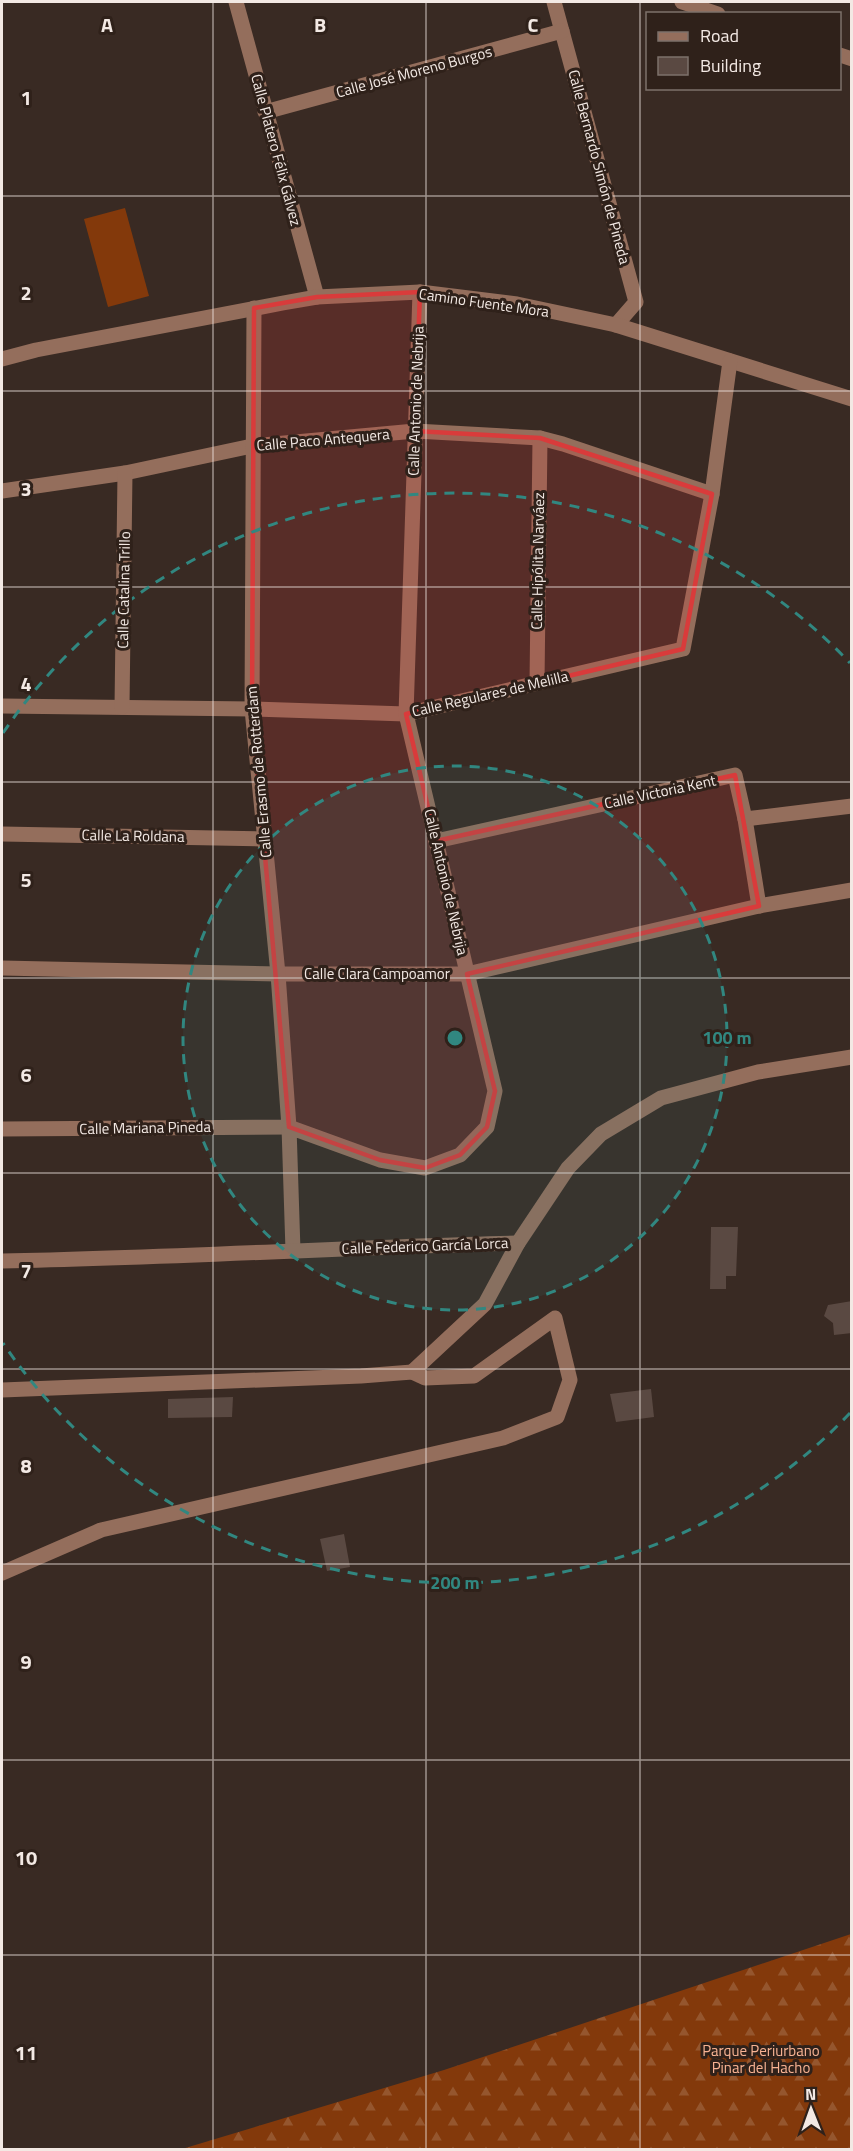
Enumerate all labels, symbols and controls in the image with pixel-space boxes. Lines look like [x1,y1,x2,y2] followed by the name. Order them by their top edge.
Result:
[101,9,113,40] text: A
[314,9,326,40] text: B
[528,9,539,40] text: C
[646,12,841,90] legend
[700,22,739,49] text: Road
[333,40,494,103] street label: Calle José Moreno Burgos
[700,52,761,79] text: Building
[562,67,637,267] street label: Calle Bernardo Simón de Pineda
[245,71,308,228] street label: Calle Platero Félix Gálvez
[20,82,32,113] text: 1
[20,277,32,308] text: 2
[417,282,551,323] street label: Camino Fuente Mora
[401,325,430,476] street label: Calle Antonio de Nebrija
[255,422,391,457] street label: Calle Paco Antequera
[20,473,32,504] text: 3
[525,492,550,630] street label: Calle Hipólita Narváez
[111,531,136,649] street label: Calle Catalina Trillo
[409,664,571,723] street label: Calle Regulares de Melilla
[20,668,32,699] text: 4
[240,685,277,859] street label: Calle Erasmo de Rotterdam
[602,768,719,815] street label: Calle Victoria Kent
[418,806,475,958] street label: Calle Antonio de Nebrija
[81,823,185,848] street label: Calle La Roldana
[20,864,32,895] text: 5
[304,962,450,985] street label: Calle Clara Campoamor
[702,1024,752,1051] text: 100 m
[445,1028,465,1048] centre of rings
[20,1059,32,1090] text: 6
[79,1115,212,1140] street label: Calle Mariana Pineda
[341,1231,509,1260] street label: Calle Federico García Lorca
[20,1255,32,1286] text: 7
[20,1450,32,1481] text: 8
[430,1569,480,1596] text: 200 m
[20,1646,32,1677] text: 9
[15,1842,37,1873] text: 10
[15,2037,37,2068] text: 11
[702,2039,820,2079] park label: Parque Periurbano Pinar del Hacho
[781,2079,841,2139] north arrow
[805,2082,816,2106] text: N

